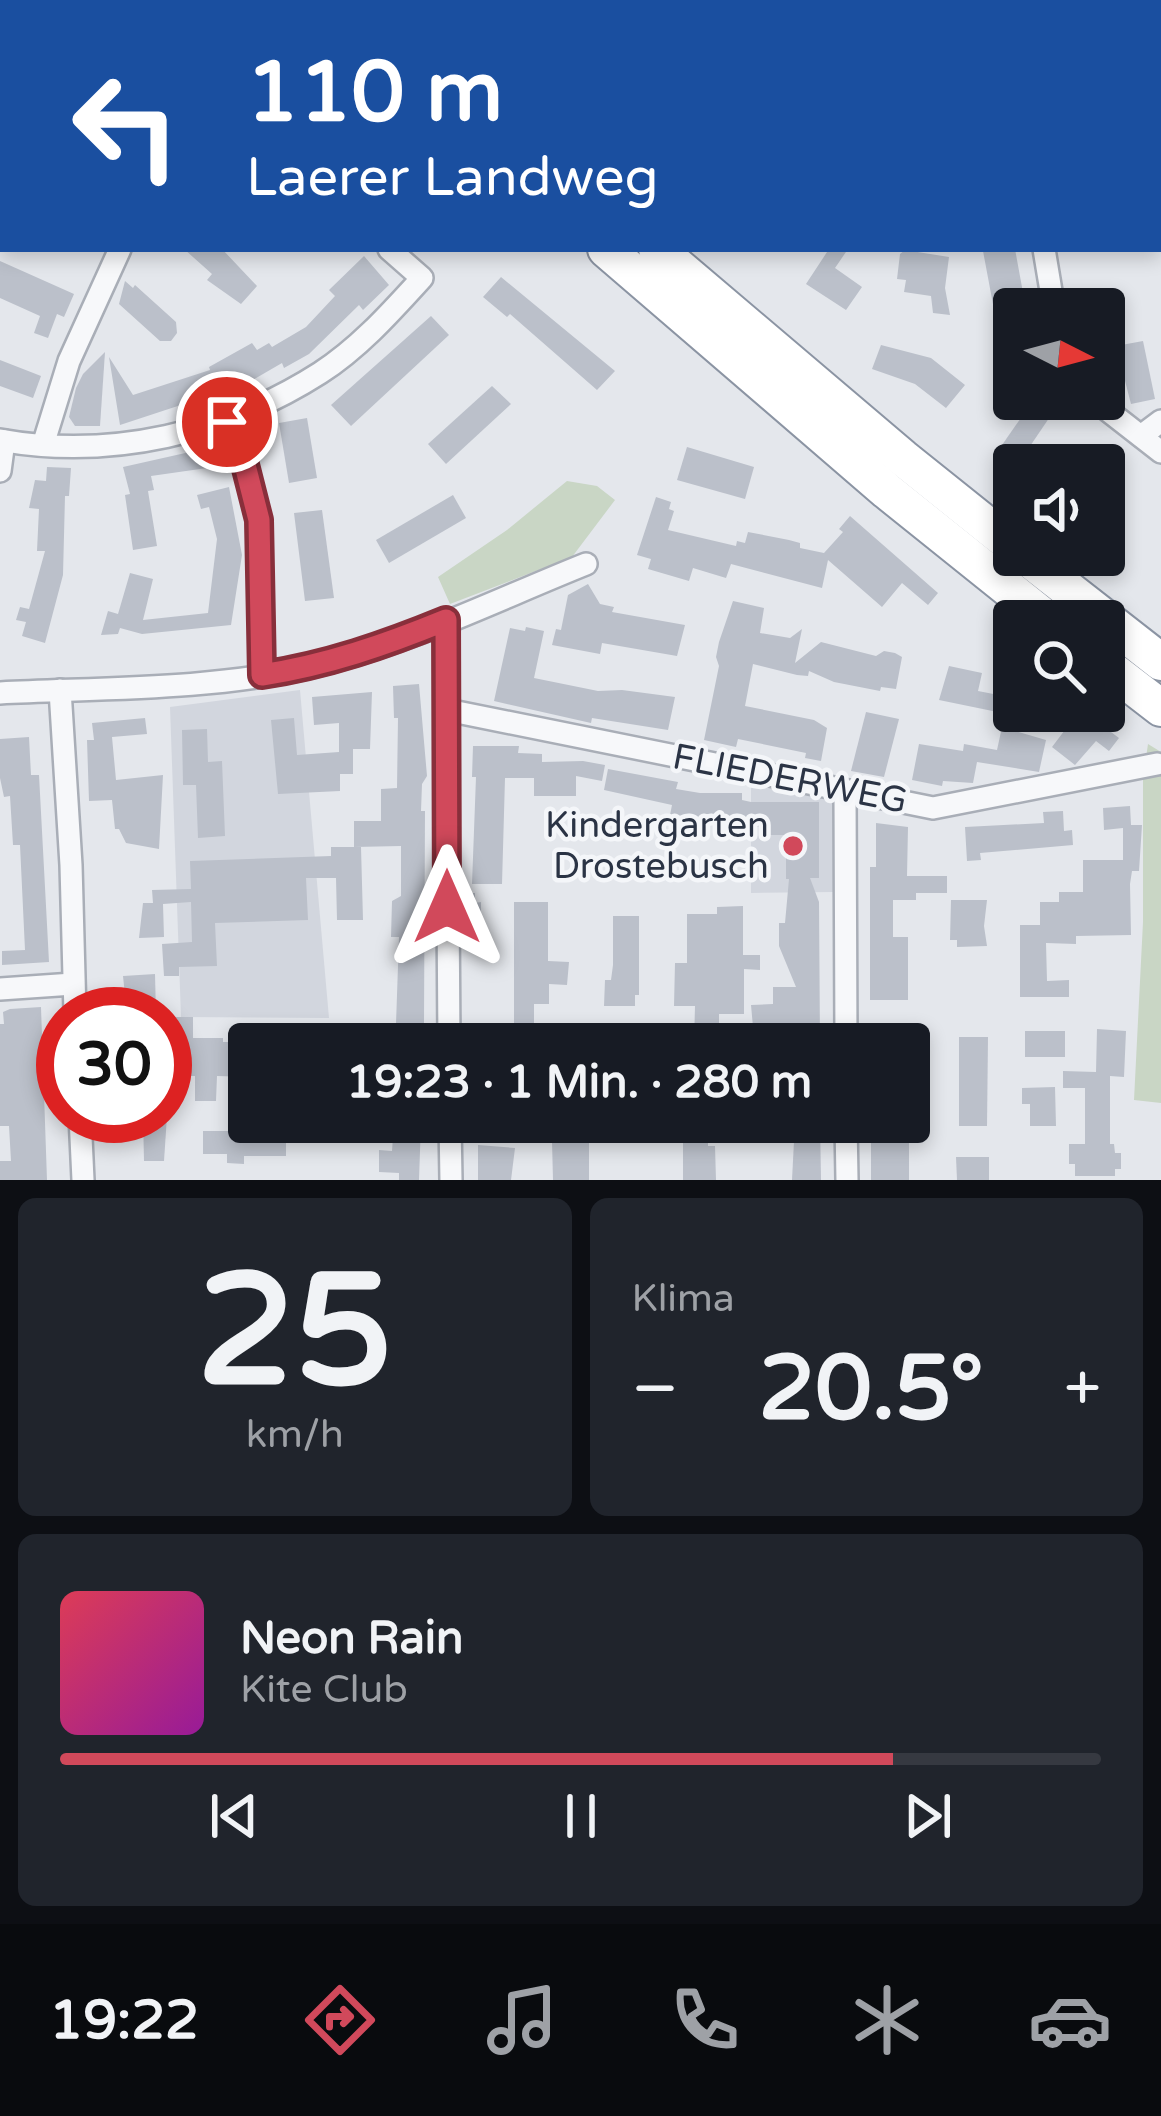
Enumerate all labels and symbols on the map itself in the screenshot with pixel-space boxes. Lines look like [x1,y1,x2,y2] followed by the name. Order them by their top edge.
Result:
[993,288,1125,420] north arrow
[176,371,278,473] pin
[669,735,911,823] street label: FLIEDERWEG
[545,804,769,888] place label: Kindergarten Drostebusch
[780,833,806,859] marker: Kindergarten Drostebusch
[384,844,510,970] position arrow
[36,987,192,1143] speed limit sign: 30

